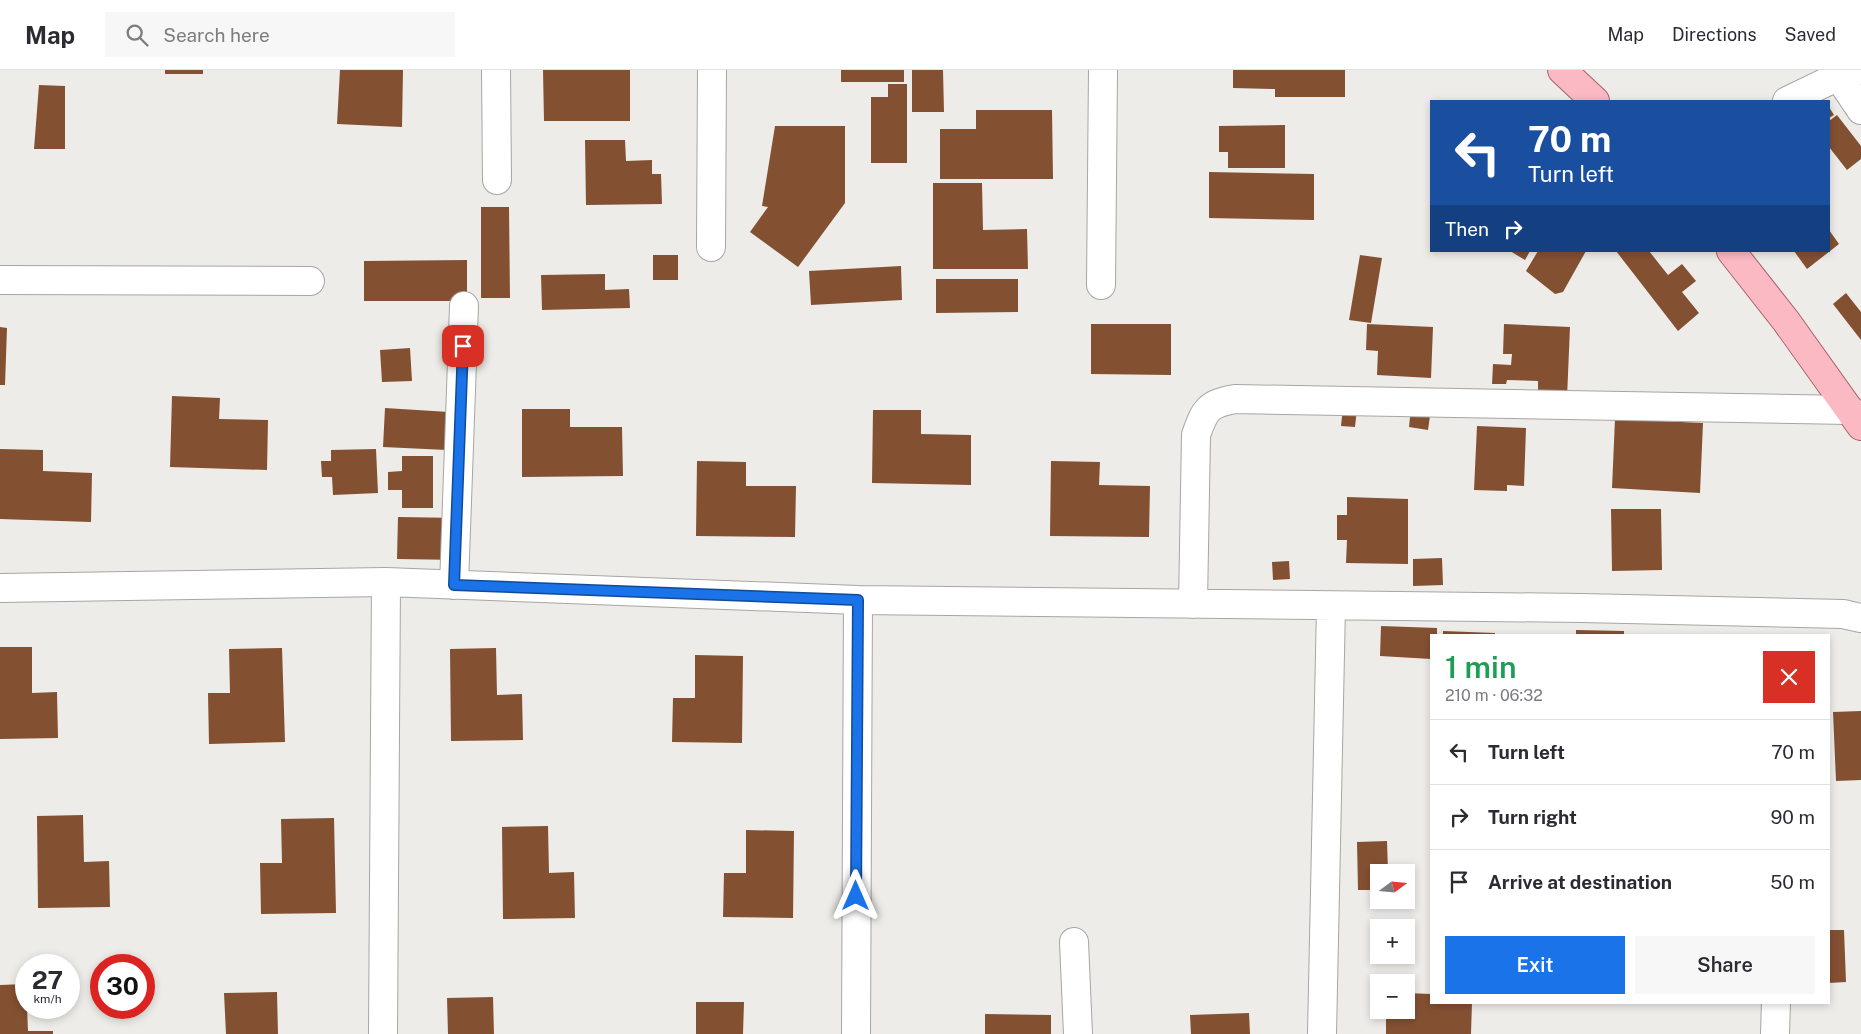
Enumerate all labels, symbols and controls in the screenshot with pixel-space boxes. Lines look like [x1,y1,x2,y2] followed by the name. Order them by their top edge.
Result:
[105,12,455,57] search box
[25,21,75,49] text: Map
[123,21,151,49] icon: search
[163,24,270,46] text: Search here
[1607,24,1644,45] text: Map
[1672,24,1757,45] text: Directions
[1785,24,1836,45] text: Saved
[1528,119,1611,160] text: 70 m
[1445,120,1510,185] icon: left
[1528,161,1614,187] text: Turn left
[1499,215,1527,243] icon: right
[1445,218,1489,240] text: Then
[442,325,484,367] pin
[449,332,477,360] icon: arrive
[1445,649,1516,685] text: 1 min
[1763,651,1815,703] button: close
[1445,686,1543,705] text: 210 m · 06:32
[1445,738,1473,766] icon: left
[1488,741,1565,763] text: Turn left
[1771,741,1815,763] text: 70 m
[1445,803,1473,831] icon: right
[1488,806,1577,828] text: Turn right
[1771,806,1815,828] text: 90 m
[1370,864,1415,909] north arrow
[1370,864,1415,1019] map controls
[1445,868,1473,896] icon: arrive
[829,869,881,921] position arrow
[1488,871,1672,893] text: Arrive at destination
[1770,871,1815,893] text: 50 m
[1370,919,1415,964] button: +
[1445,936,1625,994] button: Exit
[1635,936,1815,994] button: Share
[90,954,155,1019] speed limit sign: 30
[32,965,63,995] text: 27
[1370,974,1415,1019] button: −
[33,992,62,1006] text: km/h

